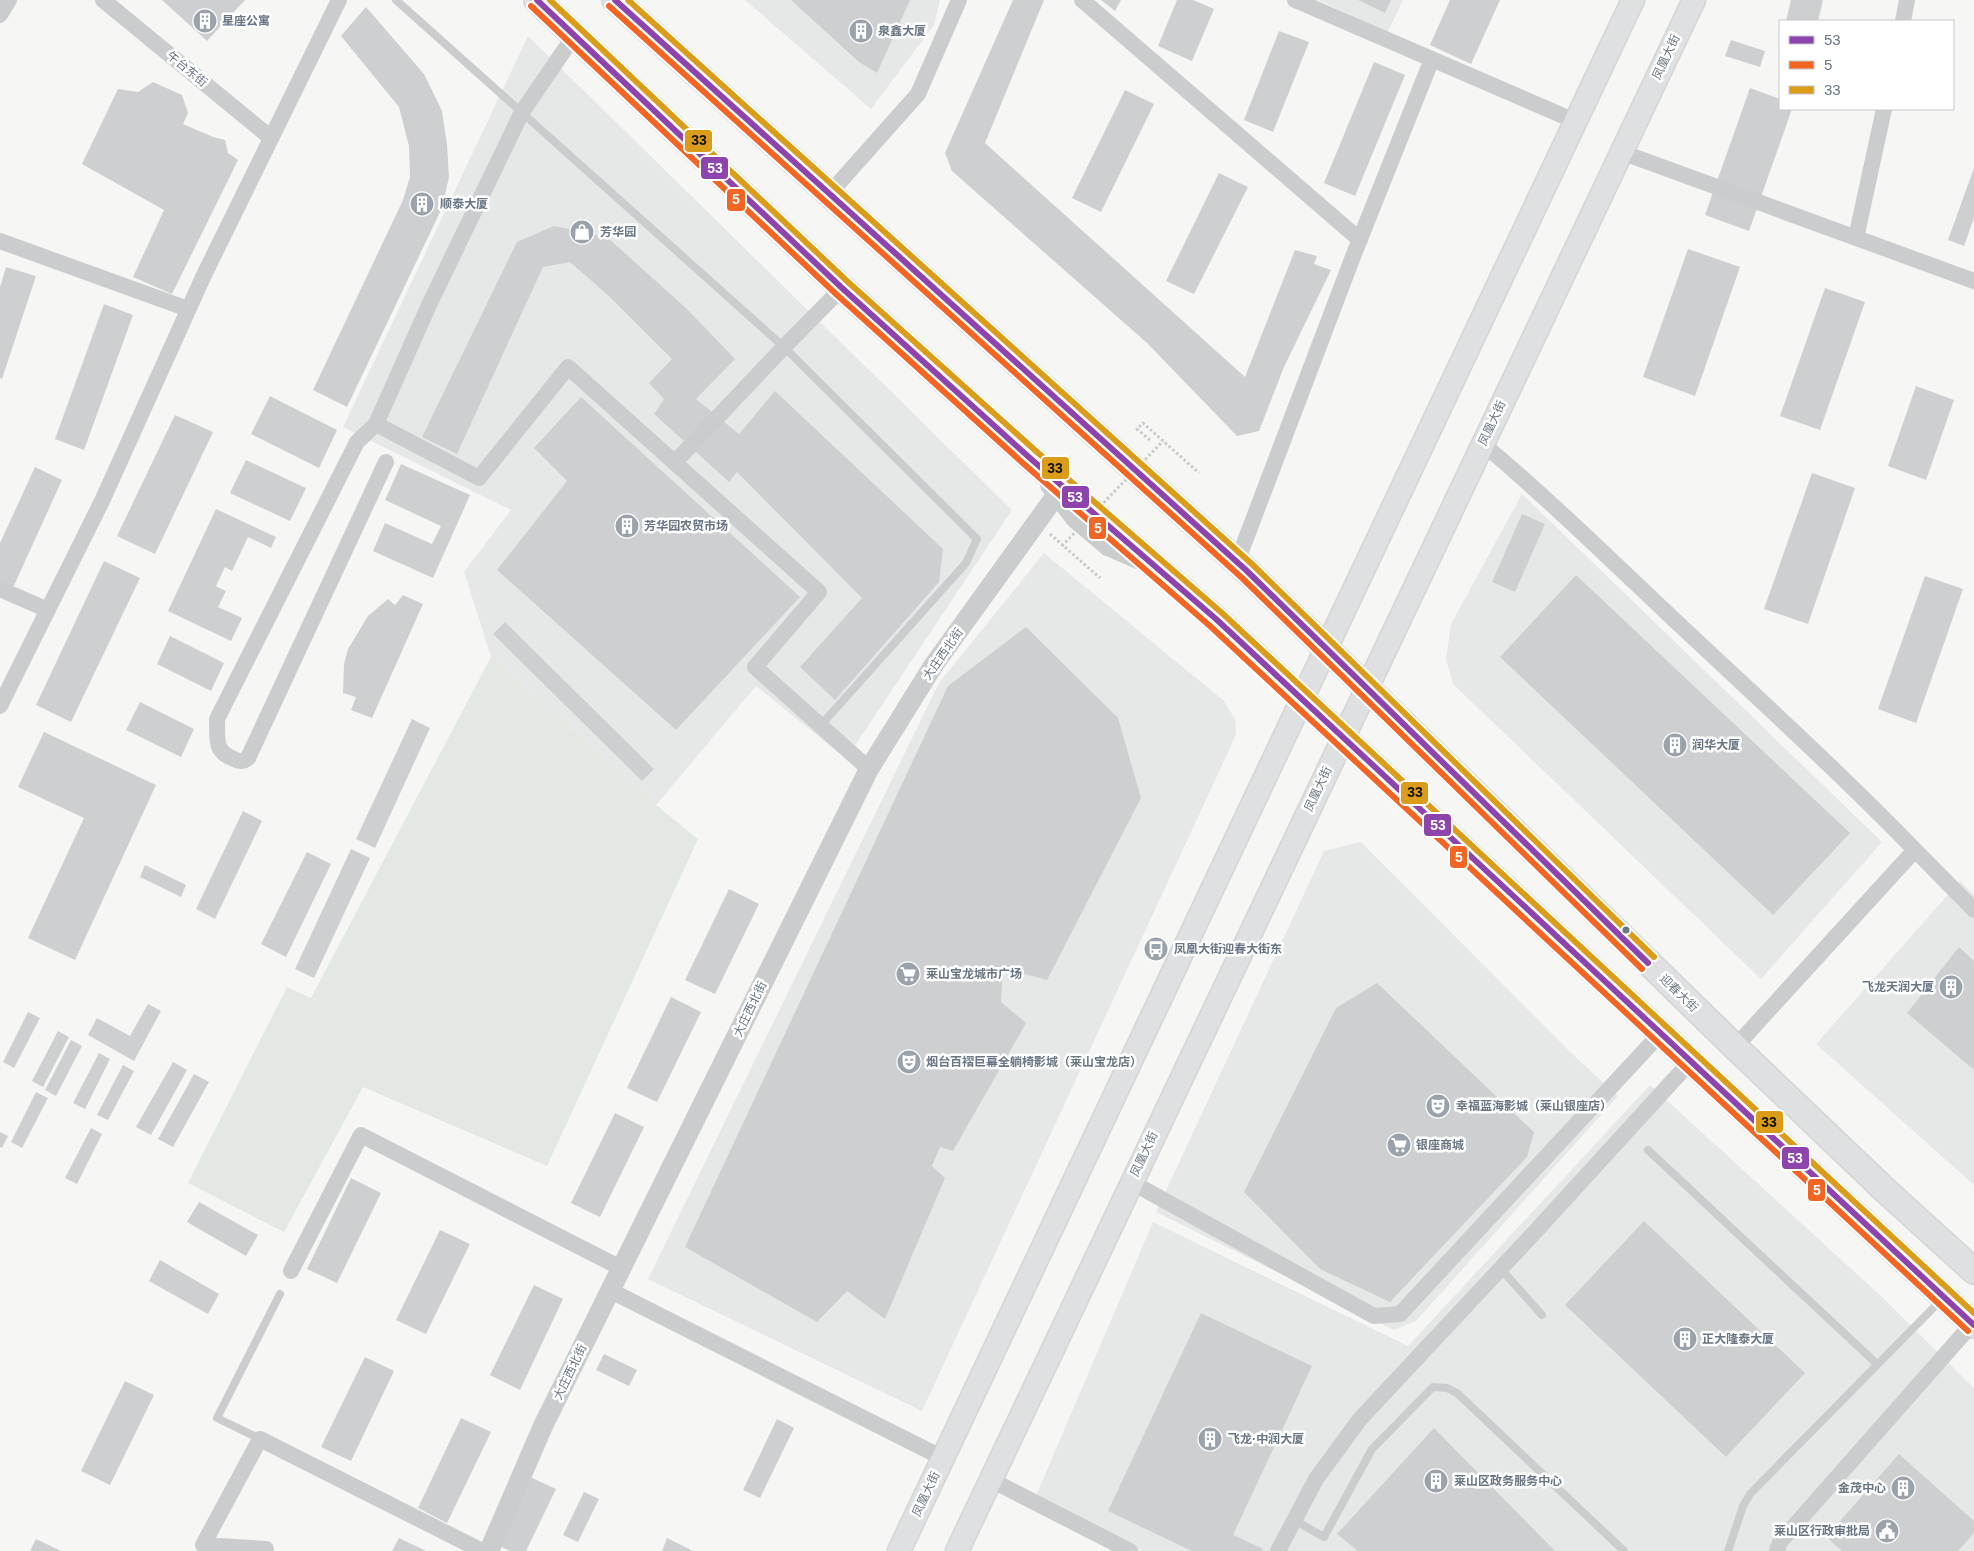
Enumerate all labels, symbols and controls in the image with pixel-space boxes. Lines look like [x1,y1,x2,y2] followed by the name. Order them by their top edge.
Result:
[192,8,218,34] building icon: 星座公寓
[222,14,270,28] place label: 星座公寓
[848,18,874,44] building icon: 泉鑫大厦
[1779,20,1954,110] legend
[878,24,926,38] place label: 泉鑫大厦
[1824,31,1841,48] text: 53
[1650,32,1682,82] street label: 凤凰大街
[164,48,210,90] street label: 午台东街
[1824,56,1832,73] text: 5
[1824,81,1841,98] text: 33
[684,129,713,153] line badge: 33
[691,132,707,148] text: 33
[700,156,729,180] line badge: 53
[707,160,723,176] text: 53
[726,188,746,212] line badge: 5
[409,191,435,217] building icon: 顺泰大厦
[732,191,740,207] text: 5
[440,197,488,211] place label: 顺泰大厦
[569,219,595,245] shop icon: 芳华园
[600,225,636,239] place label: 芳华园
[1476,398,1508,448] street label: 凤凰大街
[1041,456,1070,480] line badge: 33
[1047,460,1063,476] text: 33
[1061,485,1090,509] line badge: 53
[1067,489,1083,505] text: 53
[614,513,640,539] building icon: 芳华园农贸市场
[1088,516,1107,540] line badge: 5
[644,519,728,533] place label: 芳华园农贸市场
[1094,520,1102,536] text: 5
[920,625,966,683] street label: 大庄西北街
[1662,732,1688,758] building icon: 润华大厦
[1692,738,1740,752] place label: 润华大厦
[1302,764,1334,814] street label: 凤凰大街
[1400,781,1429,805] line badge: 33
[1407,784,1423,800] text: 33
[1423,813,1452,837] line badge: 53
[1430,817,1446,833] text: 53
[1449,845,1468,869] line badge: 5
[1455,849,1463,865] text: 5
[1621,925,1631,935] unlabelled marker
[1143,936,1169,962] bus stop icon: 凤凰大街迎春大街东
[1174,942,1282,956] place label: 凤凰大街迎春大街东
[895,961,921,987] supermarket icon: 莱山宝龙城市广场
[926,967,1022,981] place label: 莱山宝龙城市广场
[1657,971,1701,1015] street label: 迎春大街
[1938,974,1964,1000] building icon: 飞龙天润大厦
[731,979,769,1039] street label: 大庄西北街
[1862,980,1934,994] place label: 飞龙天润大厦
[896,1049,922,1075] theatre icon: 烟台百褶巨幕全躺椅影城（莱山宝龙店）
[926,1055,1142,1069] place label: 烟台百褶巨幕全躺椅影城（莱山宝龙店）
[1425,1093,1451,1119] theatre icon: 幸福蓝海影城（莱山银座店）
[1456,1099,1612,1113] place label: 幸福蓝海影城（莱山银座店）
[1755,1110,1784,1134] line badge: 33
[1761,1114,1777,1130] text: 33
[1128,1129,1160,1179] street label: 凤凰大街
[1386,1132,1412,1158] supermarket icon: 银座商城
[1416,1138,1464,1152] place label: 银座商城
[1781,1146,1810,1170] line badge: 53
[1787,1150,1803,1166] text: 53
[1807,1178,1826,1202] line badge: 5
[1813,1182,1821,1198] text: 5
[1672,1326,1698,1352] building icon: 正大隆泰大厦
[1702,1332,1774,1346] place label: 正大隆泰大厦
[551,1342,589,1402] street label: 大庄西北街
[1197,1426,1223,1452] building icon: 飞龙·中润大厦
[1228,1432,1304,1446] place label: 飞龙·中润大厦
[1423,1468,1449,1494] building icon: 莱山区政务服务中心
[910,1469,942,1519] street label: 凤凰大街
[1454,1474,1562,1488] place label: 莱山区政务服务中心
[1890,1475,1916,1501] building icon: 金茂中心
[1838,1481,1886,1495] place label: 金茂中心
[1874,1518,1900,1544] public building icon: 莱山区行政审批局
[1774,1524,1870,1538] place label: 莱山区行政审批局

